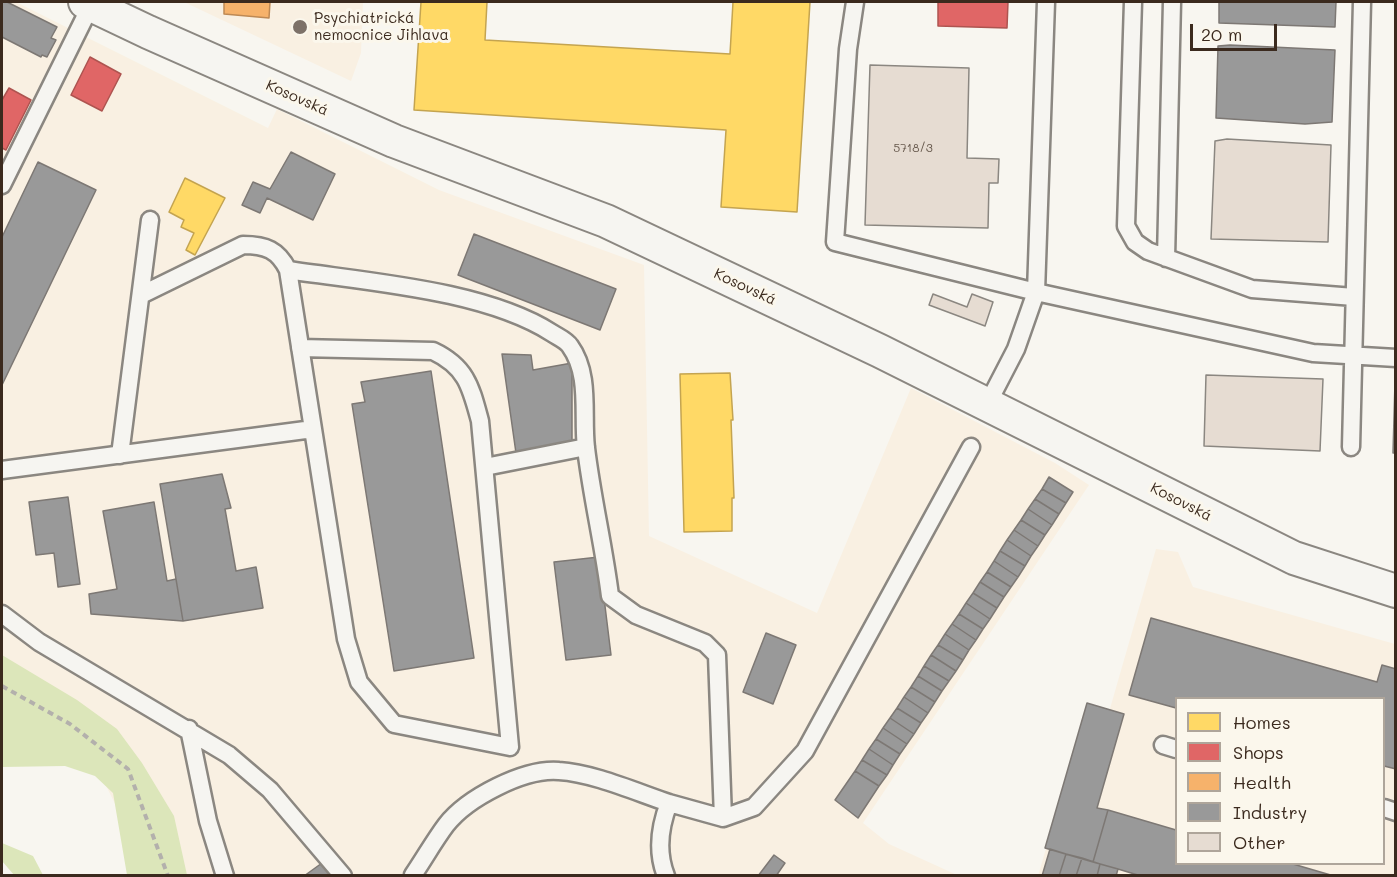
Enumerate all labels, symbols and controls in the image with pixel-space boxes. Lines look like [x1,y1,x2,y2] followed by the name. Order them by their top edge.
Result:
[314,9,449,44] place label: Psychiatrická nemocnice Jihlava
[1193,12,1280,50] scale bar
[291,18,309,36] marker: Psychiatrická nemocnice Jihlava
[1201,22,1242,46] text: 20 m
[263,76,331,120] street label: Kosovská
[893,141,933,155] house number: 5718/3
[711,265,779,309] street label: Kosovská
[1147,479,1215,525] street label: Kosovská
[1175,697,1385,865] legend
[1233,710,1291,734] text: Homes
[1233,740,1284,764] text: Shops
[1233,770,1291,794] text: Health
[1233,800,1307,824] text: Industry
[1233,830,1286,854] text: Other

